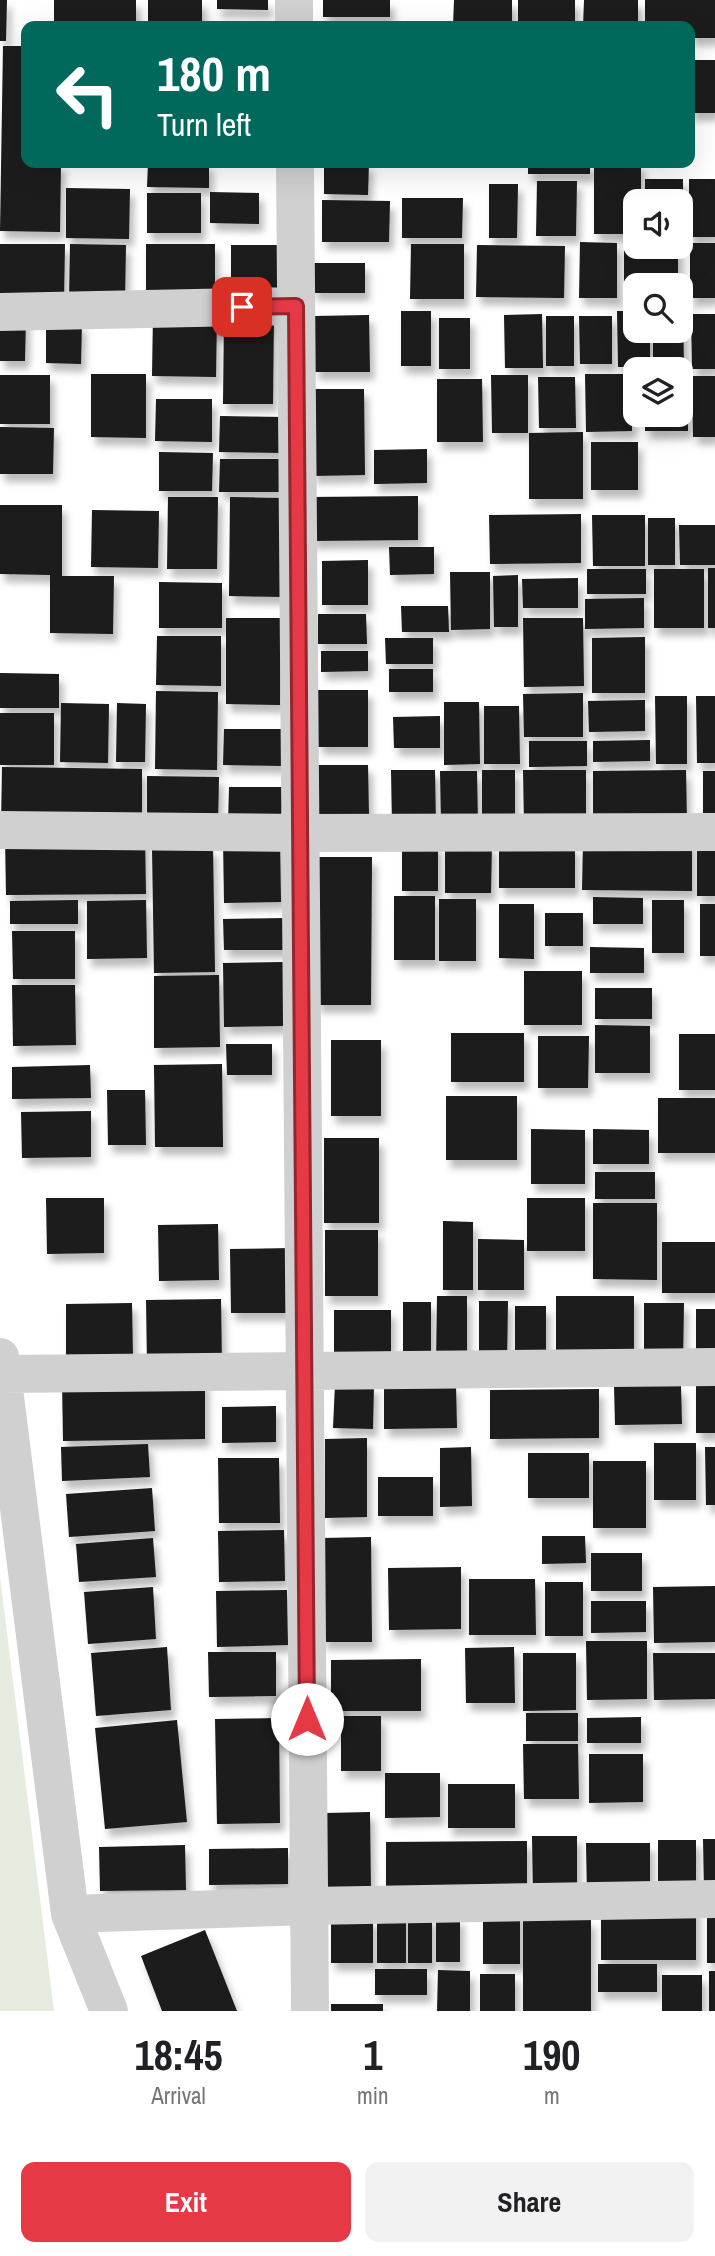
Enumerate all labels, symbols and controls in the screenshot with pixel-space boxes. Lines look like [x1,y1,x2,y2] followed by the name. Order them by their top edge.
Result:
[157,40,271,106] text: 180 m
[42,49,133,140] icon: left
[157,103,251,146] text: Turn left
[623,189,693,427] map controls
[623,189,693,259] button: sound
[623,273,693,343] button: search
[212,277,272,337] pin
[223,288,261,326] icon: arrive
[623,357,693,427] button: layers
[270,1682,344,1756] position arrow
[135,2027,223,2083] text: 18:45
[363,2027,382,2083] text: 1
[523,2027,581,2083] text: 190
[151,2080,206,2111] text: Arrival
[357,2080,389,2111] text: min
[544,2080,560,2111] text: m
[21,2162,351,2242] button: Exit
[365,2162,694,2242] button: Share

